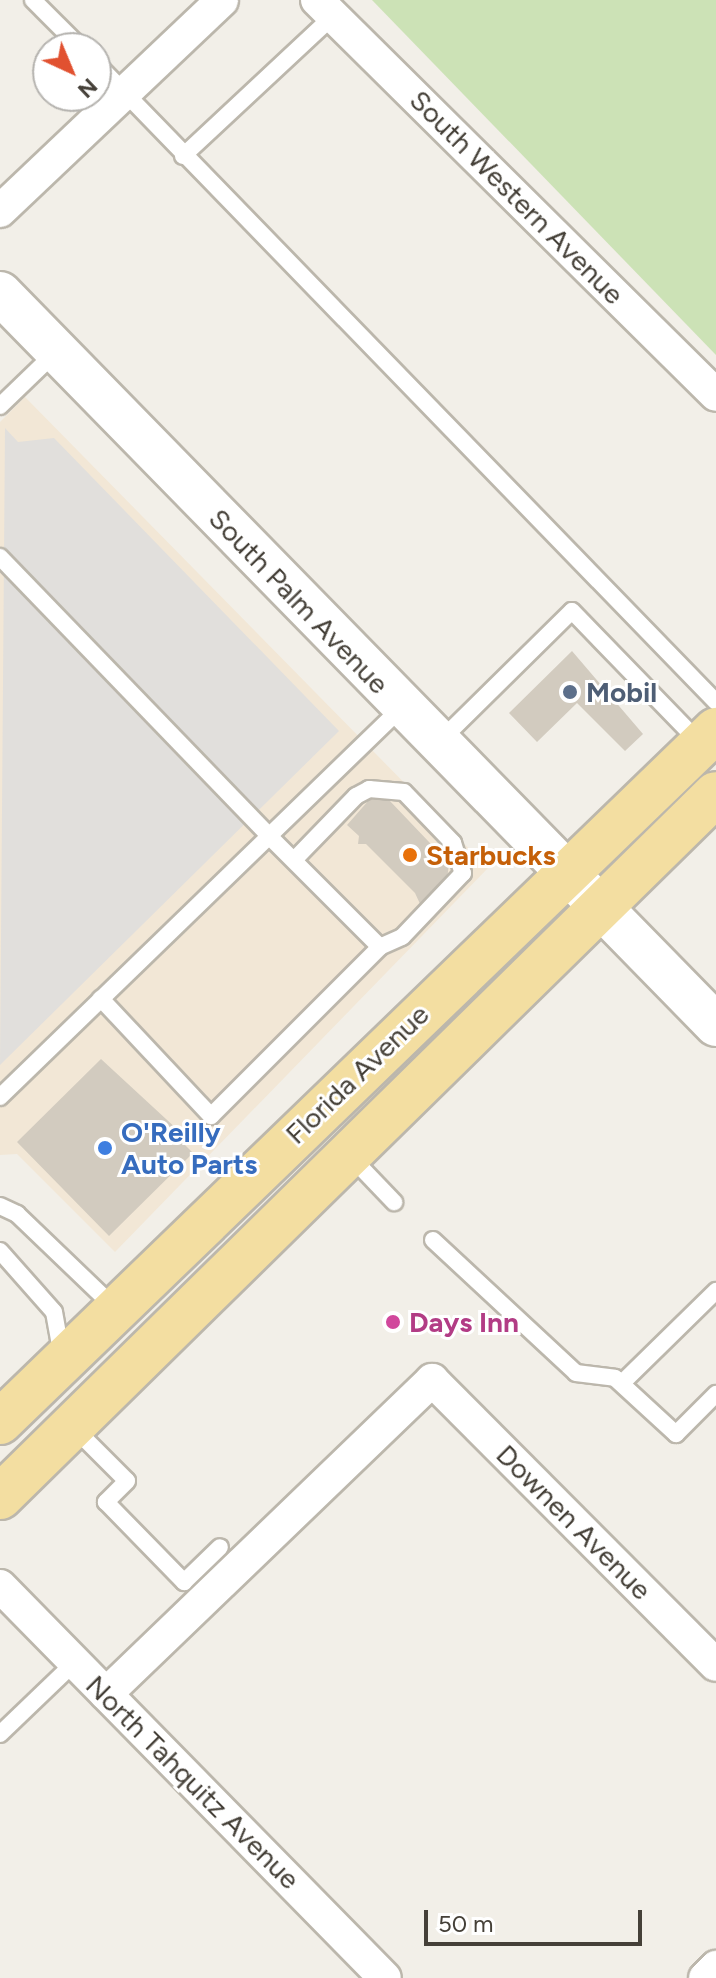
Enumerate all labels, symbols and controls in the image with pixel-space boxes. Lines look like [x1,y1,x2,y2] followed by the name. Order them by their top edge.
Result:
[32,32,112,112] north arrow
[72,73,103,104] text: N
[403,83,631,311] street label: South Western Avenue
[202,502,396,700] street label: South Palm Avenue
[586,675,657,709] place label: Mobil
[561,683,579,701] marker: Mobil
[426,838,556,872] place label: Starbucks
[401,846,419,864] marker: Starbucks
[278,997,436,1151] street label: Florida Avenue
[121,1115,257,1181] place label: O'Reilly Auto Parts
[96,1139,114,1157] marker: O'Reilly Auto Parts
[409,1305,519,1339] place label: Days Inn
[384,1313,402,1331] marker: Days Inn
[490,1438,658,1606] street label: Downen Avenue
[79,1668,307,1896] street label: North Tahquitz Avenue
[428,1894,646,1944] scale bar
[438,1909,494,1938] text: 50 m

